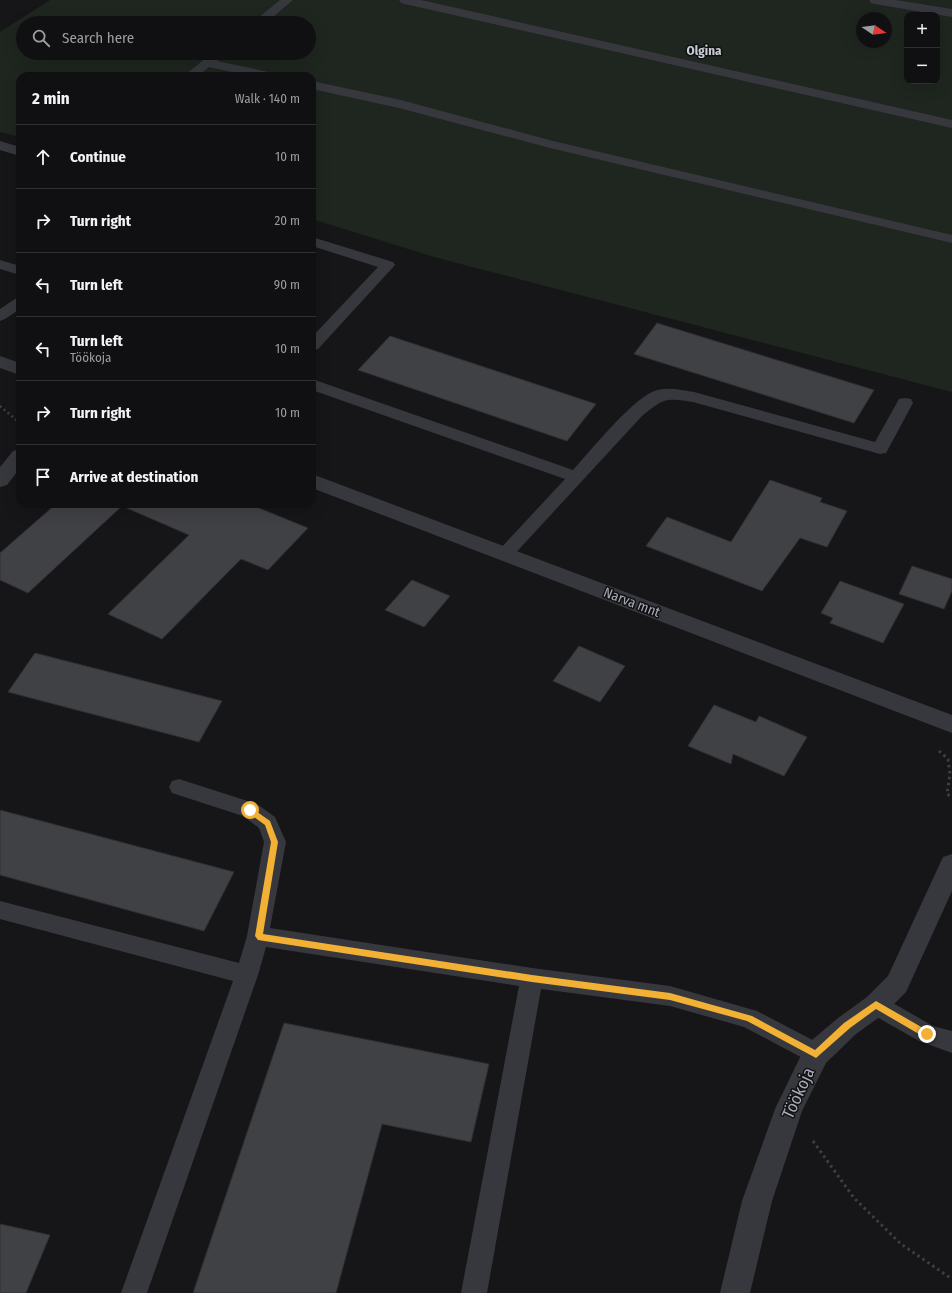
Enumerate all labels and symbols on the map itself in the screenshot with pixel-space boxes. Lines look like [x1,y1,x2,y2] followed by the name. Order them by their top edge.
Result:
[856,12,892,48] north arrow
[687,43,722,58] district label: Olgina
[601,584,663,621] street label: Narva mnt
[241,801,259,819] route start
[918,1025,936,1043] route end
[777,1064,819,1122] street label: Töökoja

